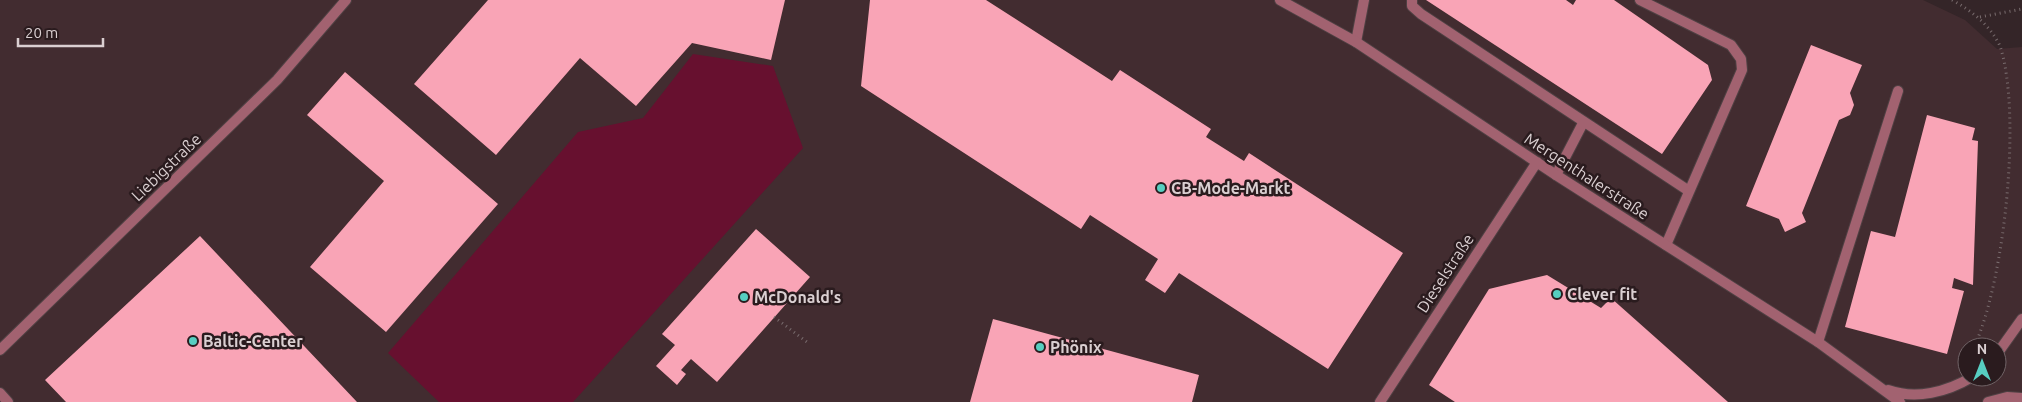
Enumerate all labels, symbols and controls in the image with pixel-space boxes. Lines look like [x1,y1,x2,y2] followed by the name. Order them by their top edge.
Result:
[18,15,102,47] scale bar
[25,24,58,41] text: 20 m
[1521,129,1653,223] street label: Mergenthalerstraße
[128,130,204,204] street label: Liebigstraße
[1171,179,1290,197] place label: CB-Mode-Markt
[1155,182,1167,194] marker: CB-Mode-Markt
[1413,230,1477,316] street label: Dieselstraße
[1567,285,1637,303] place label: Clever fit
[754,288,841,306] place label: McDonald's
[1551,288,1563,300] marker: Clever fit
[738,291,750,303] marker: McDonald's
[203,332,303,350] place label: Baltic-Center
[187,335,199,347] marker: Baltic-Center
[1957,337,2007,387] north arrow
[1050,338,1102,356] place label: Phönix
[1034,341,1046,353] marker: Phönix
[1977,341,1987,357] text: N

